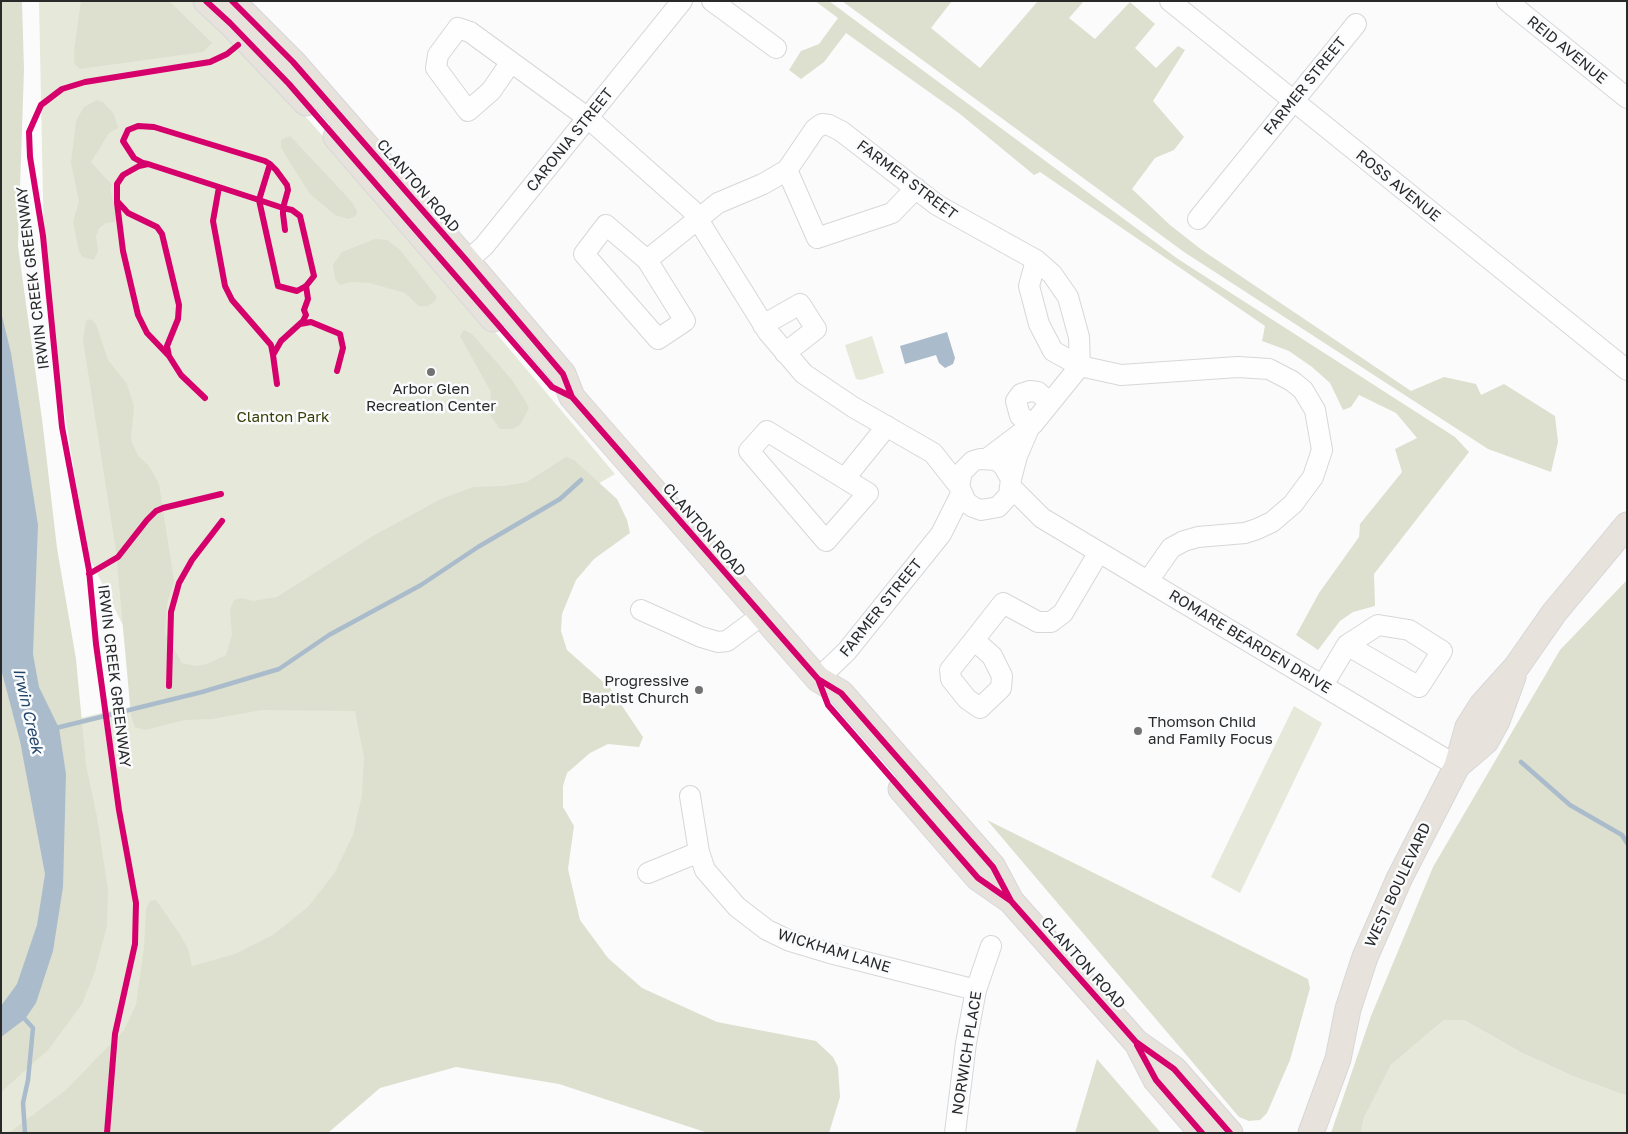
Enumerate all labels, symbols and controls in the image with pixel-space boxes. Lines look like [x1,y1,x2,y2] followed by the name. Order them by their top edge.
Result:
[1523,12,1611,88] street label: REID AVENUE
[1260,33,1350,139] street label: FARMER STREET
[523,85,617,195] street label: CARONIA STREET
[373,136,463,236] street label: CLANTON ROAD
[853,136,961,224] street label: FARMER STREET
[1352,146,1444,226] street label: ROSS AVENUE
[13,186,53,370] street label: IRWIN CREEK GREENWAY
[425,366,437,378] marker: Arbor Glen Recreation Center
[366,380,496,415] place label: Arbor Glen Recreation Center
[237,408,329,426] park label: Clanton Park
[659,480,749,580] street label: CLANTON ROAD
[836,555,926,661] street label: FARMER STREET
[94,584,134,768] street label: IRWIN CREEK GREENWAY
[1166,586,1334,698] street label: ROMARE BEARDEN DRIVE
[9,666,47,756] water label: Irwin Creek
[582,672,689,707] place label: Progressive Baptist Church
[693,684,705,696] marker: Progressive Baptist Church
[1148,713,1273,748] place label: Thomson Child and Family Focus
[1132,725,1144,737] marker: Thomson Child and Family Focus
[1361,820,1435,950] street label: WEST BOULEVARD
[1037,913,1129,1013] street label: CLANTON ROAD
[775,925,893,977] street label: WICKHAM LANE
[948,990,986,1116] street label: NORWICH PLACE

